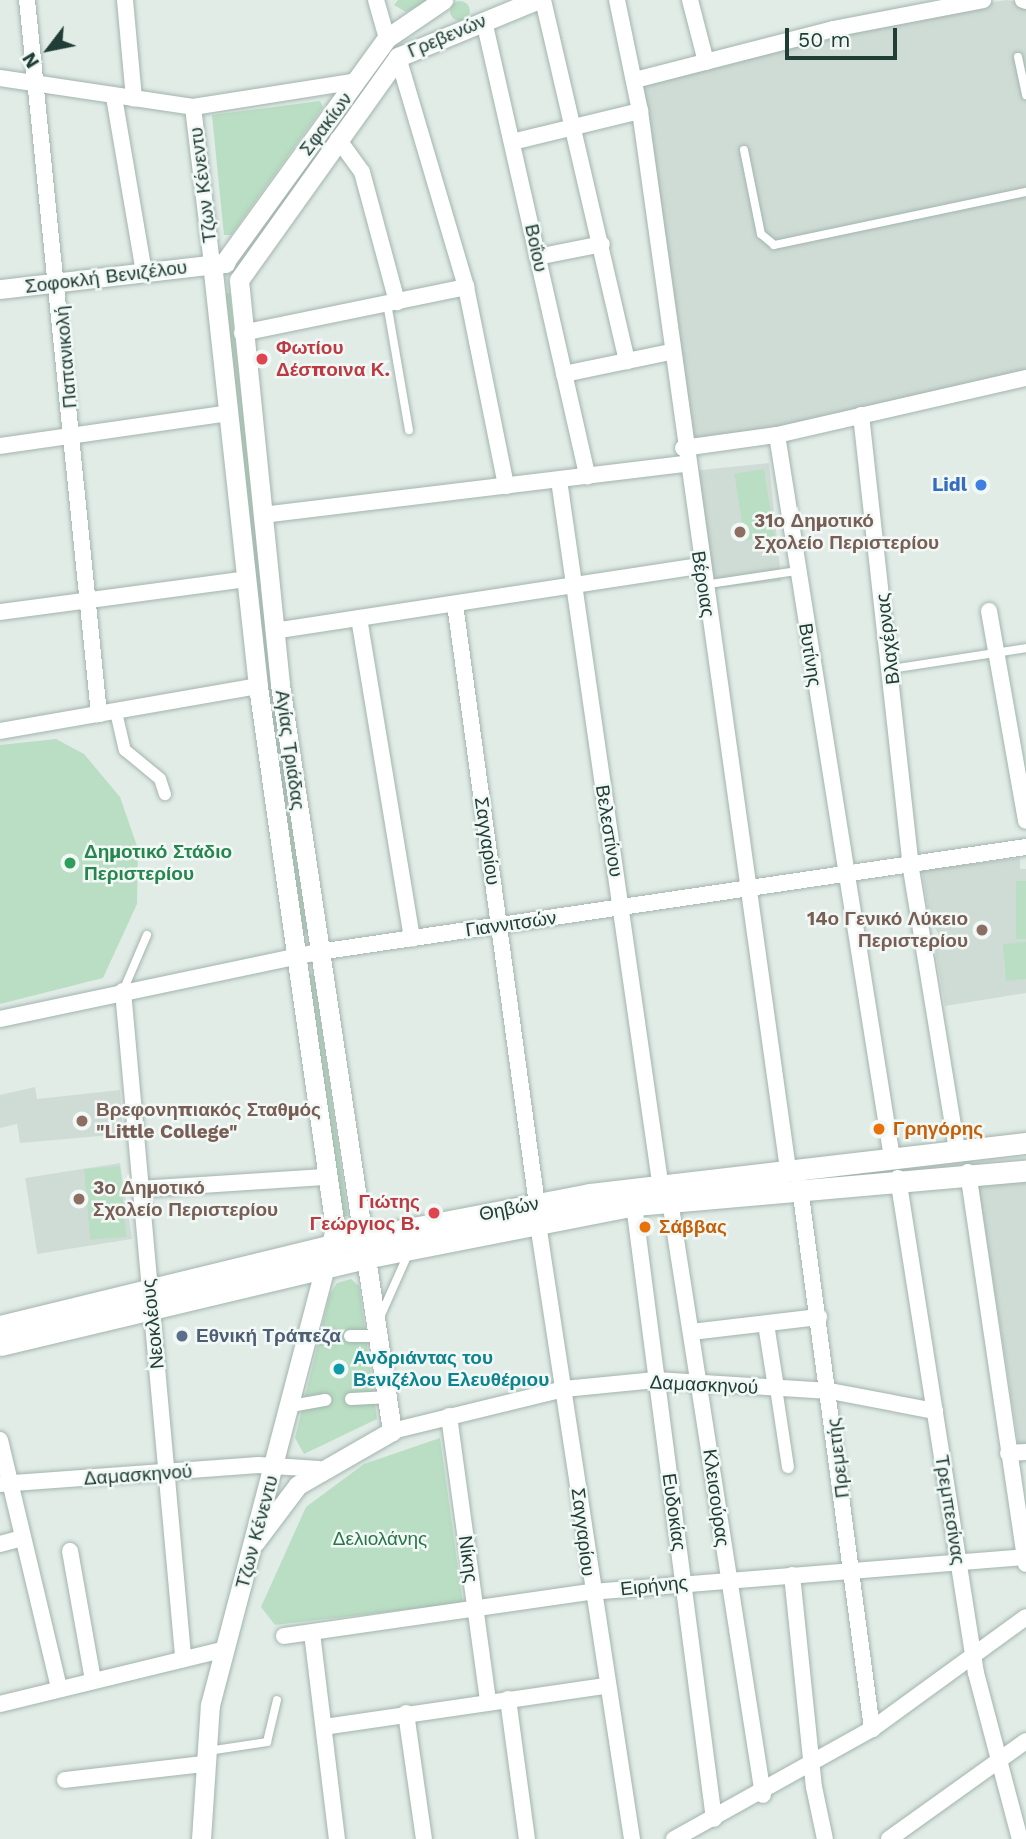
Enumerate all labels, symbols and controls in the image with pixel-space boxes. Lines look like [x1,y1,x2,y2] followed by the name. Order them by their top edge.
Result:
[404,9,490,63] street label: Γρεβενών
[14,14,84,84] north arrow
[788,14,900,58] scale bar
[798,27,850,52] text: 50 m
[17,48,44,72] text: N
[295,88,357,160] street label: Σφακίων
[185,126,221,244] street label: Τζων Κένεντυ
[520,222,552,274] street label: Βοΐου
[24,256,188,298] street label: Σοφοκλή Βενιζέλου
[50,305,82,409] street label: Παπανικολή
[276,337,390,381] place label: Φωτίου Δέσποινα Κ.
[254,351,270,367] marker: Φωτίου Δέσποινα Κ.
[932,474,967,496] place label: Lidl
[973,477,989,493] marker: Lidl
[754,510,939,554] place label: 31ο Δημοτικό Σχολείο Περιστερίου
[732,524,748,540] marker: 31ο Δημοτικό Σχολείο Περιστερίου
[687,549,719,619] street label: Βέροιας
[871,592,905,686] street label: Βλαχέρνας
[794,622,826,688] street label: Βυτίνης
[270,688,310,812] street label: Αγίας Τριάδας
[590,783,628,879] street label: Βελεστίνου
[470,795,504,887] street label: Σαγγαρίου
[84,841,232,885] place label: Δημοτικό Στάδιο Περιστερίου
[62,855,78,871] marker: Δημοτικό Στάδιο Περιστερίου
[464,906,558,942] street label: Γιαννιτσών
[807,908,968,952] place label: 14ο Γενικό Λύκειο Περιστερίου
[974,922,990,938] marker: 14ο Γενικό Λύκειο Περιστερίου
[96,1099,321,1143] place label: Βρεφονηπιακός Σταθμός "Little College"
[74,1113,90,1129] marker: Βρεφονηπιακός Σταθμός "Little College"
[893,1118,983,1140] place label: Γρηγόρης
[871,1121,887,1137] marker: Γρηγόρης
[93,1177,278,1221] place label: 3ο Δημοτικό Σχολείο Περιστερίου
[71,1191,87,1207] marker: 3ο Δημοτικό Σχολείο Περιστερίου
[310,1191,420,1235] place label: Γιώτης Γεώργιος Β.
[477,1192,541,1226] street label: Θηβών
[426,1205,442,1221] marker: Γιώτης Γεώργιος Β.
[659,1216,727,1238] place label: Σάββας
[637,1219,653,1235] marker: Σάββας
[137,1278,169,1370] street label: Νεοκλέους
[196,1325,341,1347] place label: Εθνική Τράπεζα
[174,1328,190,1344] marker: Εθνική Τράπεζα
[353,1347,549,1391] place label: Ανδριάντας του Βενιζέλου Ελευθέριου
[331,1361,347,1377] marker: Ανδριάντας του Βενιζέλου Ελευθέριου
[649,1371,759,1399] street label: Δαμασκηνού
[822,1417,854,1499] street label: Πρεμετής
[698,1448,734,1548] street label: Κλεισούρας
[930,1454,970,1566] street label: Τρεμπεσίνας
[83,1460,193,1490] street label: Δαμασκηνού
[657,1472,691,1552] street label: Ευδοκίας
[231,1473,283,1591] street label: Τζων Κένεντυ
[566,1487,600,1577] street label: Σαγγαρίου
[333,1528,427,1550] park label: Δελιολάνης
[453,1534,483,1584] street label: Νίκης
[619,1571,689,1601] street label: Ειρήνης

